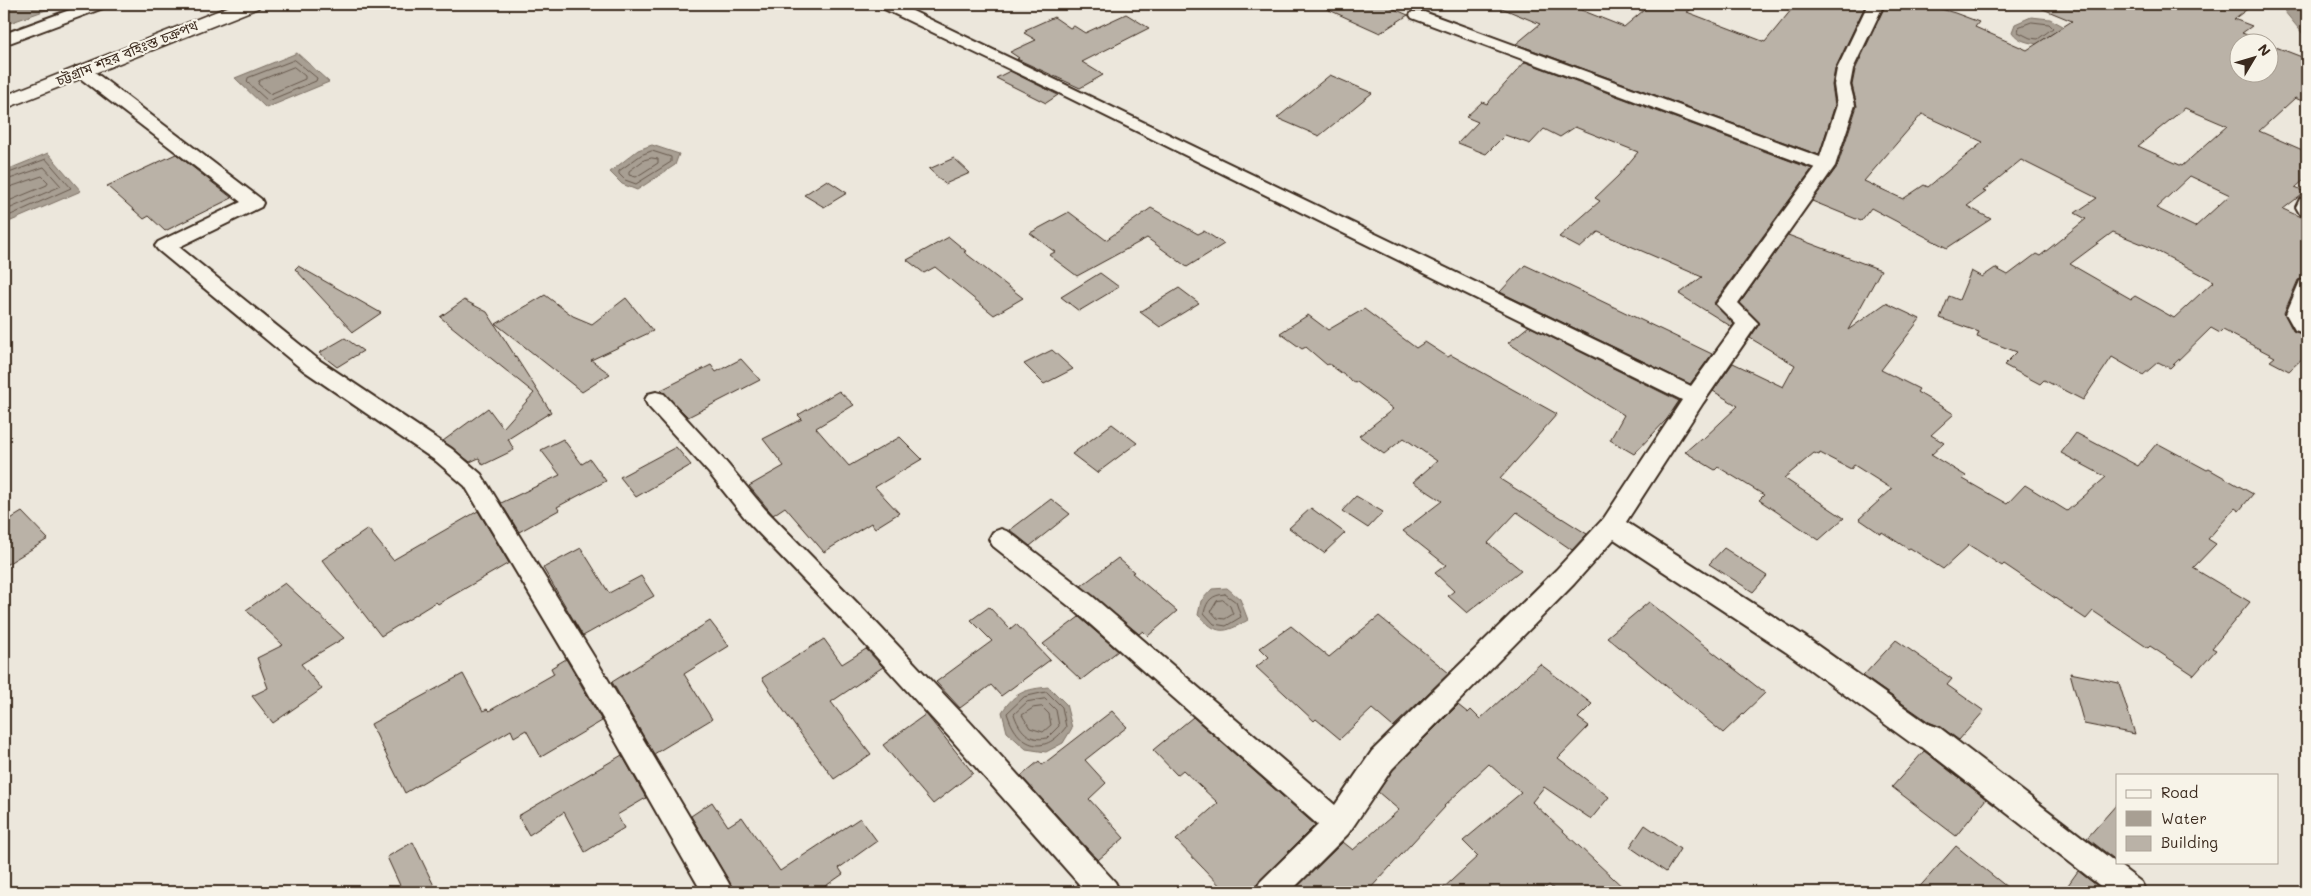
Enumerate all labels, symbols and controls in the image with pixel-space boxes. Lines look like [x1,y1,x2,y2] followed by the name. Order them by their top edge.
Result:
[52,15,201,90] street label: চট্টগ্রাম শহর বহিঃস্ত চক্রপথ
[2228,32,2278,82] north arrow
[2254,40,2275,60] text: N
[2116,774,2278,864] legend
[2161,782,2198,802] text: Road
[2161,808,2207,828] text: Water
[2161,832,2218,852] text: Building

